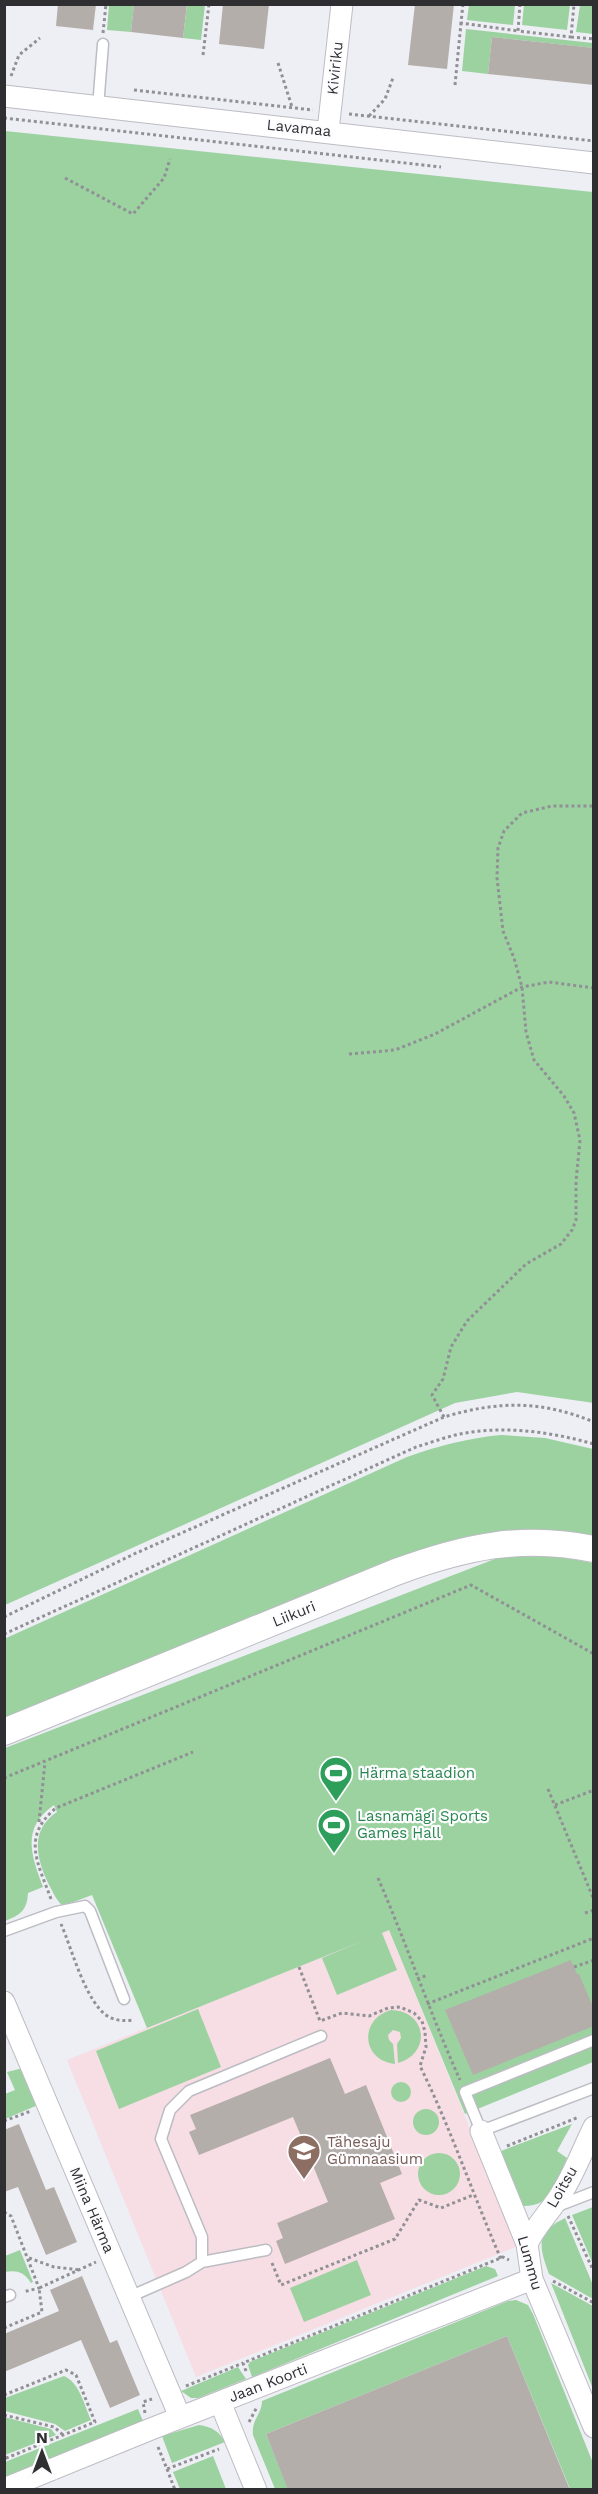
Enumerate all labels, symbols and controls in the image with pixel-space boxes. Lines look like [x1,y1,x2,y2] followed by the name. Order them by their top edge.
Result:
[323,40,347,96] street label: Kiviriku
[266,116,333,140] street label: Lavamaa
[270,1597,318,1631] street label: Liikuri
[318,1755,354,1802] sports icon: Härma staadion
[359,1764,475,1782] place label: Härma staadion
[316,1807,352,1854] sports icon: Lasnamägi Sports Games Hall
[357,1807,488,1842] place label: Lasnamägi Sports Games Hall
[286,2133,322,2180] school or university icon: Tähesaju Gümnaasium
[327,2133,423,2168] place label: Tähesaju Gümnaasium
[543,2163,581,2211] street label: Loitsu
[66,2164,118,2256] street label: Miina Härma
[514,2234,546,2292] street label: Lummu
[226,2360,310,2406] street label: Jaan Koorti
[12,2422,72,2482] north arrow
[36,2428,48,2447] text: N

